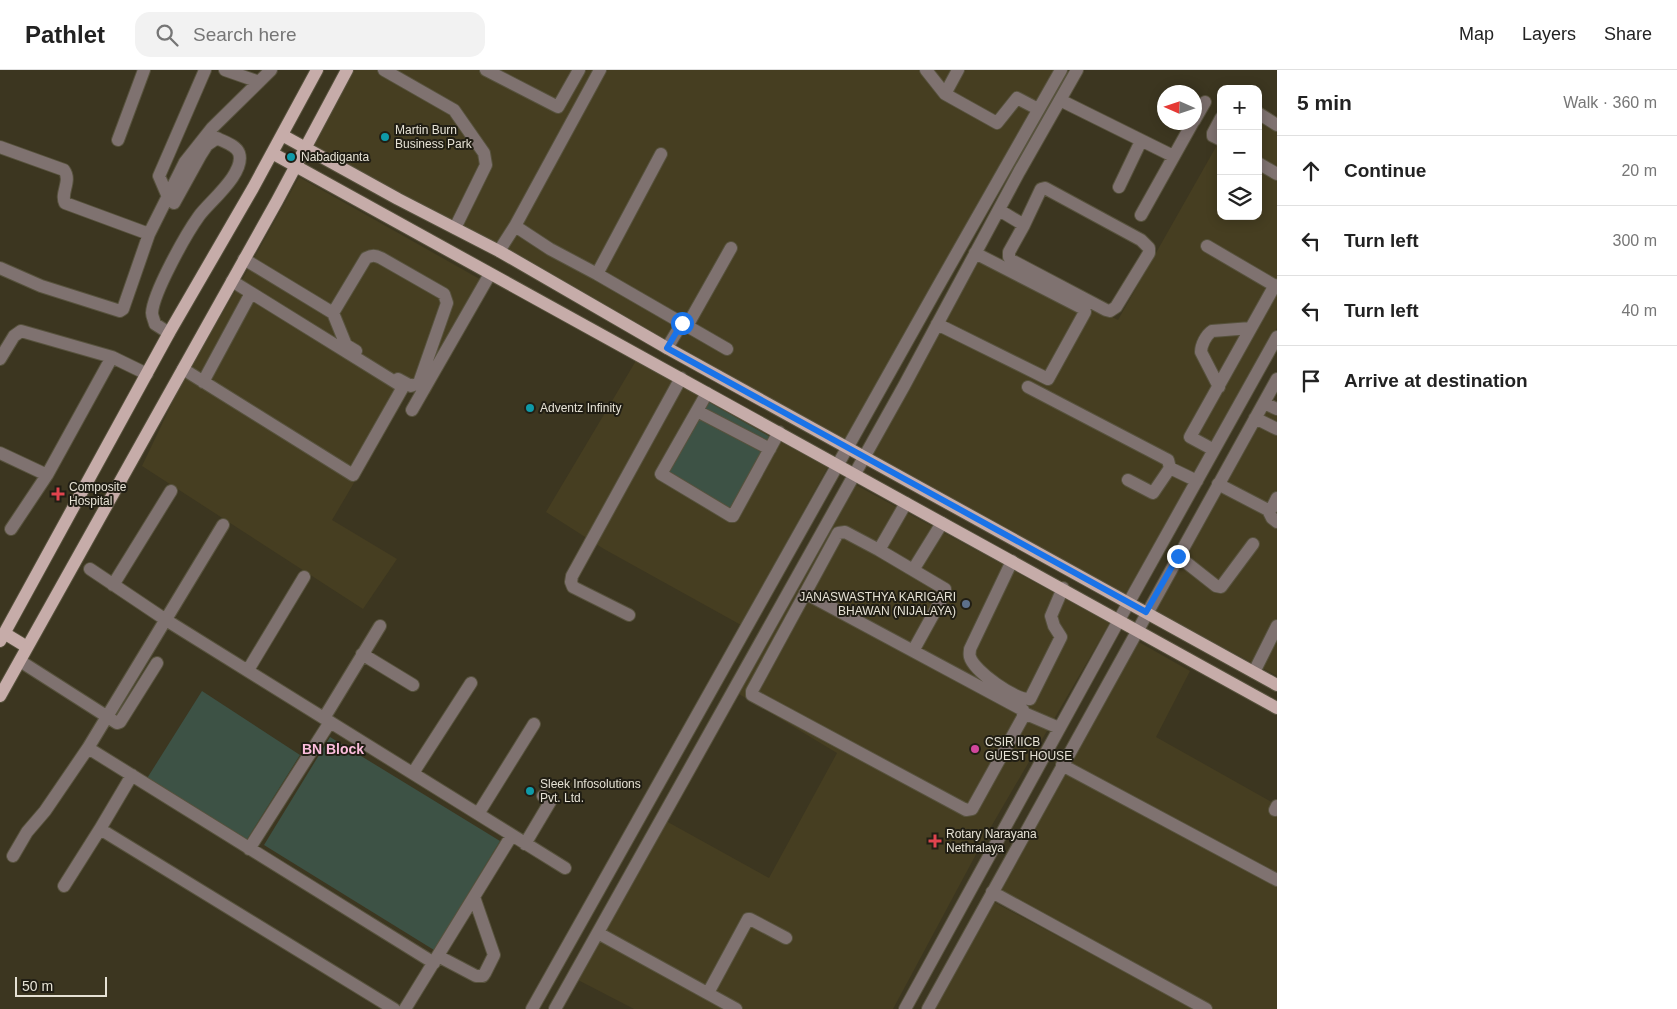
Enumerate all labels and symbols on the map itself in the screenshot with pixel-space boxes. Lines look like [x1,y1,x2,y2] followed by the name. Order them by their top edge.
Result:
[1157,85,1202,130] north arrow
[395,123,473,151] place label: Martin Burn Business Park
[379,131,391,143] marker: Martin Burn Business Park
[301,150,369,164] place label: Nabadiganta
[285,151,297,163] marker: Nabadiganta
[671,312,694,335] route start
[540,401,621,415] place label: Adventz Infinity
[524,402,536,414] marker: Adventz Infinity
[69,480,127,508] place label: Composite Hospital
[51,487,65,501] marker: Composite Hospital
[1167,545,1190,568] route end
[799,590,956,618] place label: JANASWASTHYA KARIGARI BHAWAN (NIJALAYA)
[960,598,972,610] marker: JANASWASTHYA KARIGARI BHAWAN (NIJALAYA)
[985,735,1072,763] place label: CSIR IICB GUEST HOUSE
[302,741,364,757] district label: BN Block
[969,743,981,755] marker: CSIR IICB GUEST HOUSE
[540,777,641,805] place label: Sleek Infosolutions Pvt. Ltd.
[524,785,536,797] marker: Sleek Infosolutions Pvt. Ltd.
[946,827,1037,855] place label: Rotary Narayana Nethralaya
[928,834,942,848] marker: Rotary Narayana Nethralaya
[15,974,108,997] scale bar

